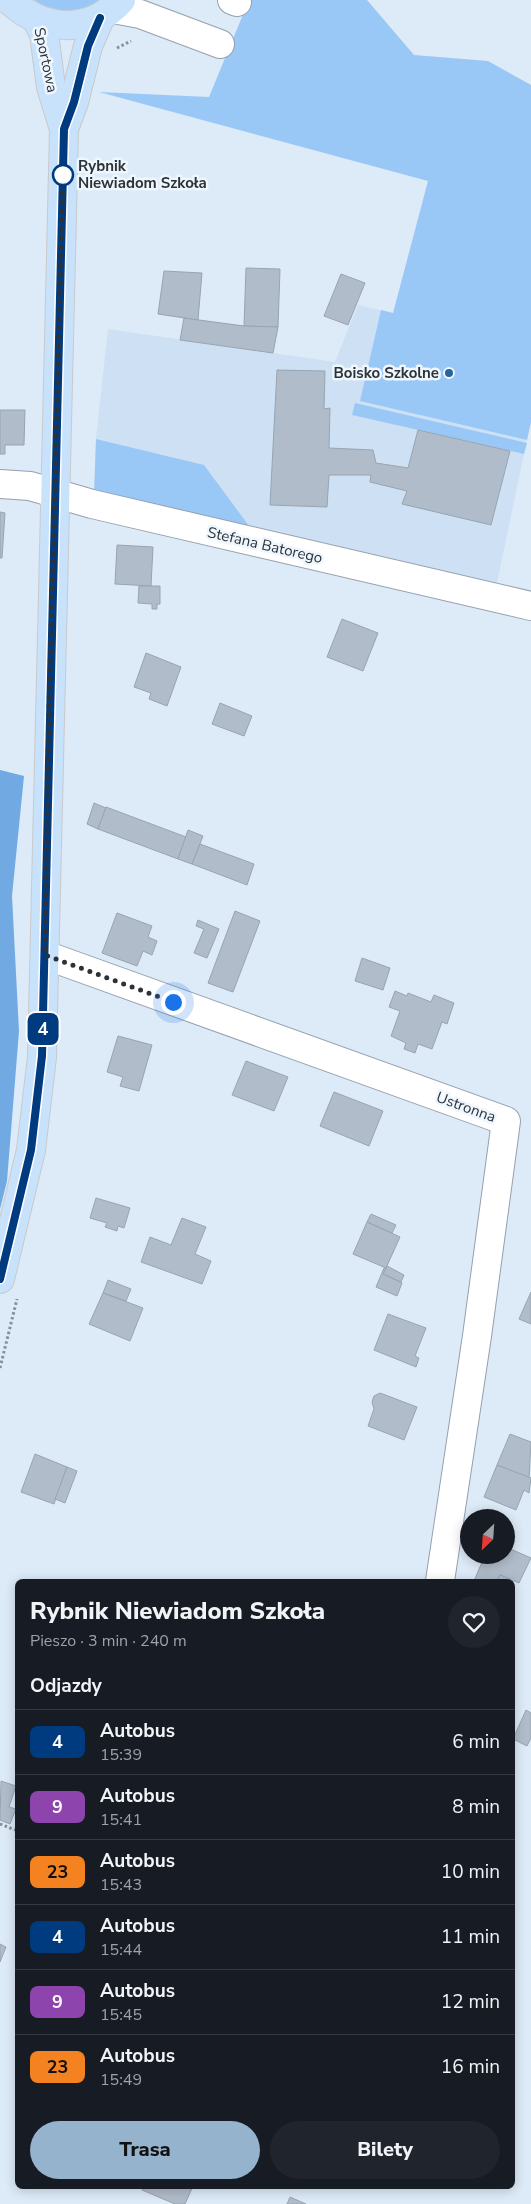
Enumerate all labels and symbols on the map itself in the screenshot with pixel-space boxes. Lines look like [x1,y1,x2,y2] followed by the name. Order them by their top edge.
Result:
[29,26,63,94] street label: Sportowa
[78,156,207,193] place label: Rybnik Niewiadom Szkoła
[52,164,74,186] marker: Rybnik Niewiadom Szkoła
[334,363,439,383] place label: Boisko Szkolne
[443,367,455,379] marker: Boisko Szkolne
[205,522,325,568] street label: Stefana Batorego
[161,990,186,1015] your location
[27,1013,59,1045] line badge: 4
[433,1087,499,1127] street label: Ustronna
[460,1509,515,1564] north arrow

